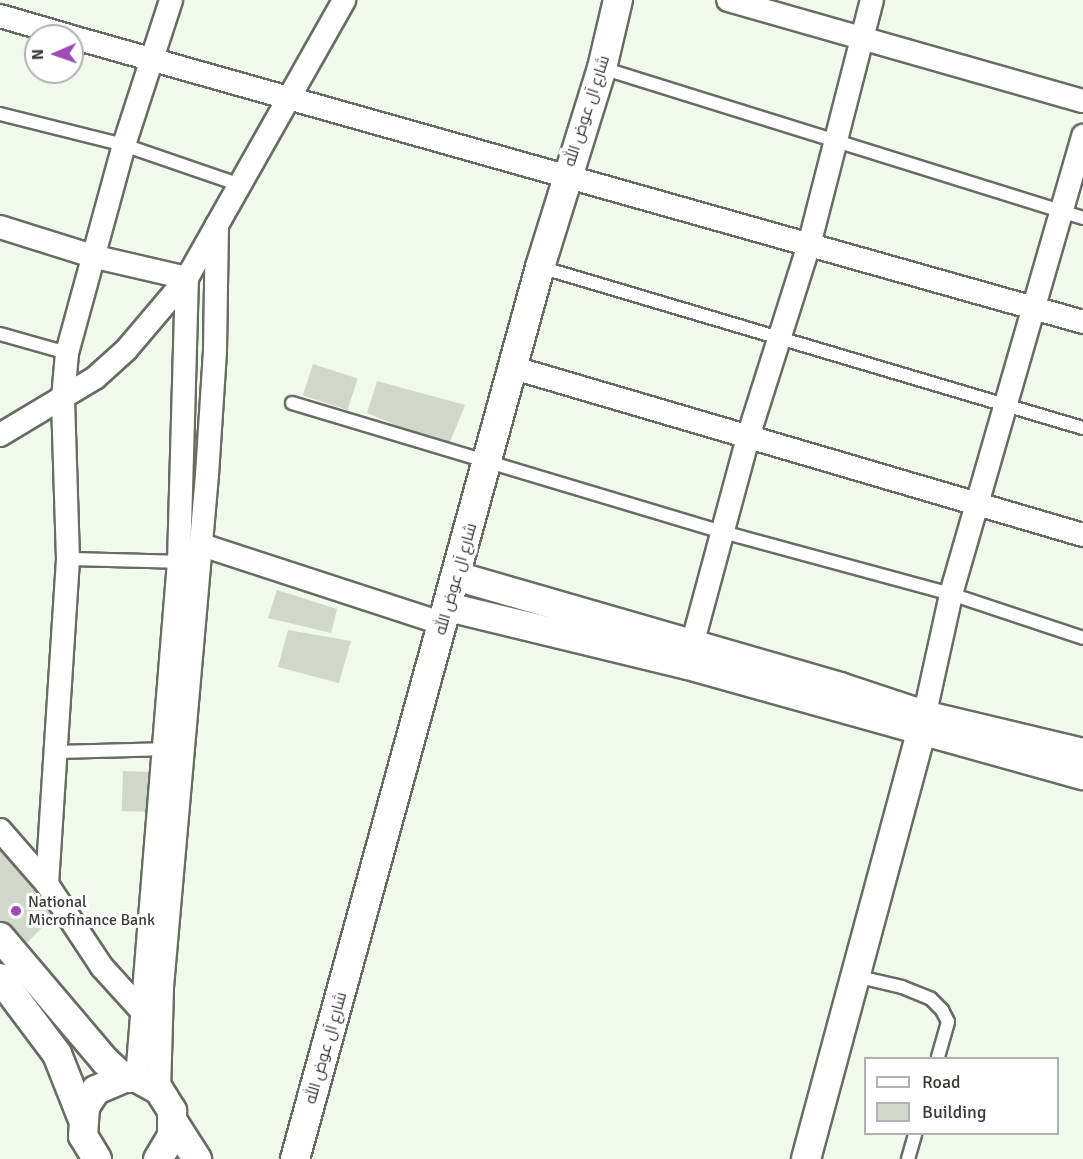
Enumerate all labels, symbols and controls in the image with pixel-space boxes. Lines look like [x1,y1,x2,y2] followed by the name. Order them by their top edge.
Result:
[24,24,84,84] north arrow
[28,49,48,60] text: N
[560,53,614,169] street label: شارع آل عوض الله
[431,521,481,637] street label: شارع آل عوض الله
[28,892,155,930] place label: National Microfinance Bank
[9,904,23,918] marker: National Microfinance Bank
[301,990,351,1106] street label: شارع آل عوض الله
[864,1057,1059,1135] legend
[922,1071,961,1093] text: Road
[922,1101,986,1123] text: Building

